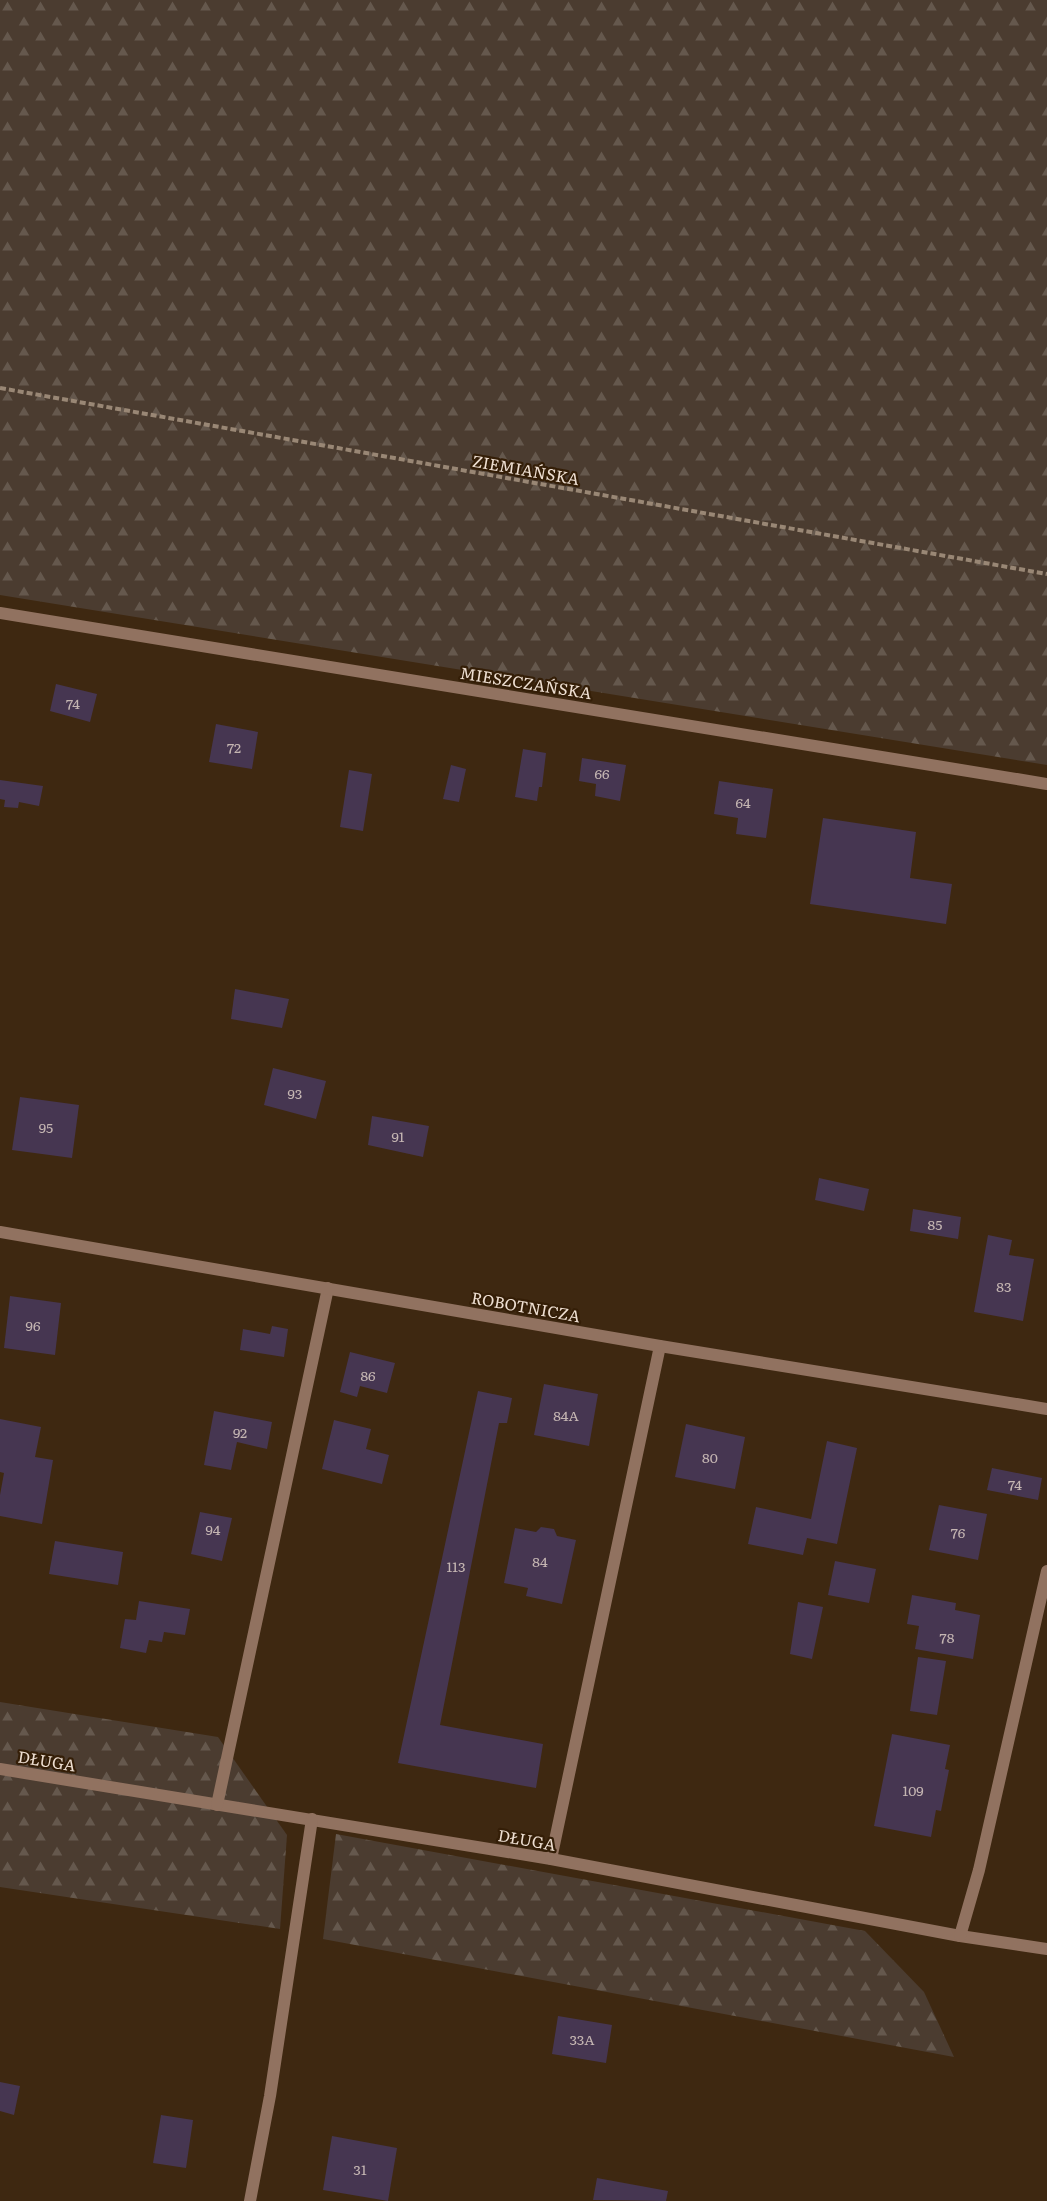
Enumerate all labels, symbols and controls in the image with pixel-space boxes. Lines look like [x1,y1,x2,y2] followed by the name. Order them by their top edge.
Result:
[471,448,582,490] street label: ZIEMIAŃSKA
[458,660,594,704] street label: MIESZCZAŃSKA
[66,693,80,713] house number: 74
[227,737,241,757] house number: 72
[594,763,610,783] house number: 66
[735,792,751,812] house number: 64
[288,1083,302,1103] house number: 93
[39,1117,53,1137] house number: 95
[391,1126,405,1146] house number: 91
[928,1214,942,1234] house number: 85
[996,1276,1012,1296] house number: 83
[470,1285,583,1327] street label: ROBOTNICZA
[26,1315,41,1335] house number: 96
[360,1365,376,1385] house number: 86
[553,1405,580,1425] house number: 84A
[233,1422,247,1442] house number: 92
[702,1447,718,1467] house number: 80
[1008,1474,1022,1494] house number: 74
[205,1519,221,1539] house number: 94
[951,1522,966,1542] house number: 76
[532,1551,548,1571] house number: 84
[447,1556,465,1576] house number: 113
[940,1627,955,1647] house number: 78
[16,1744,78,1776] street label: DŁUGA
[902,1780,924,1800] house number: 109
[496,1822,558,1856] street label: DŁUGA
[569,2029,595,2049] house number: 33A
[353,2159,367,2179] house number: 31

